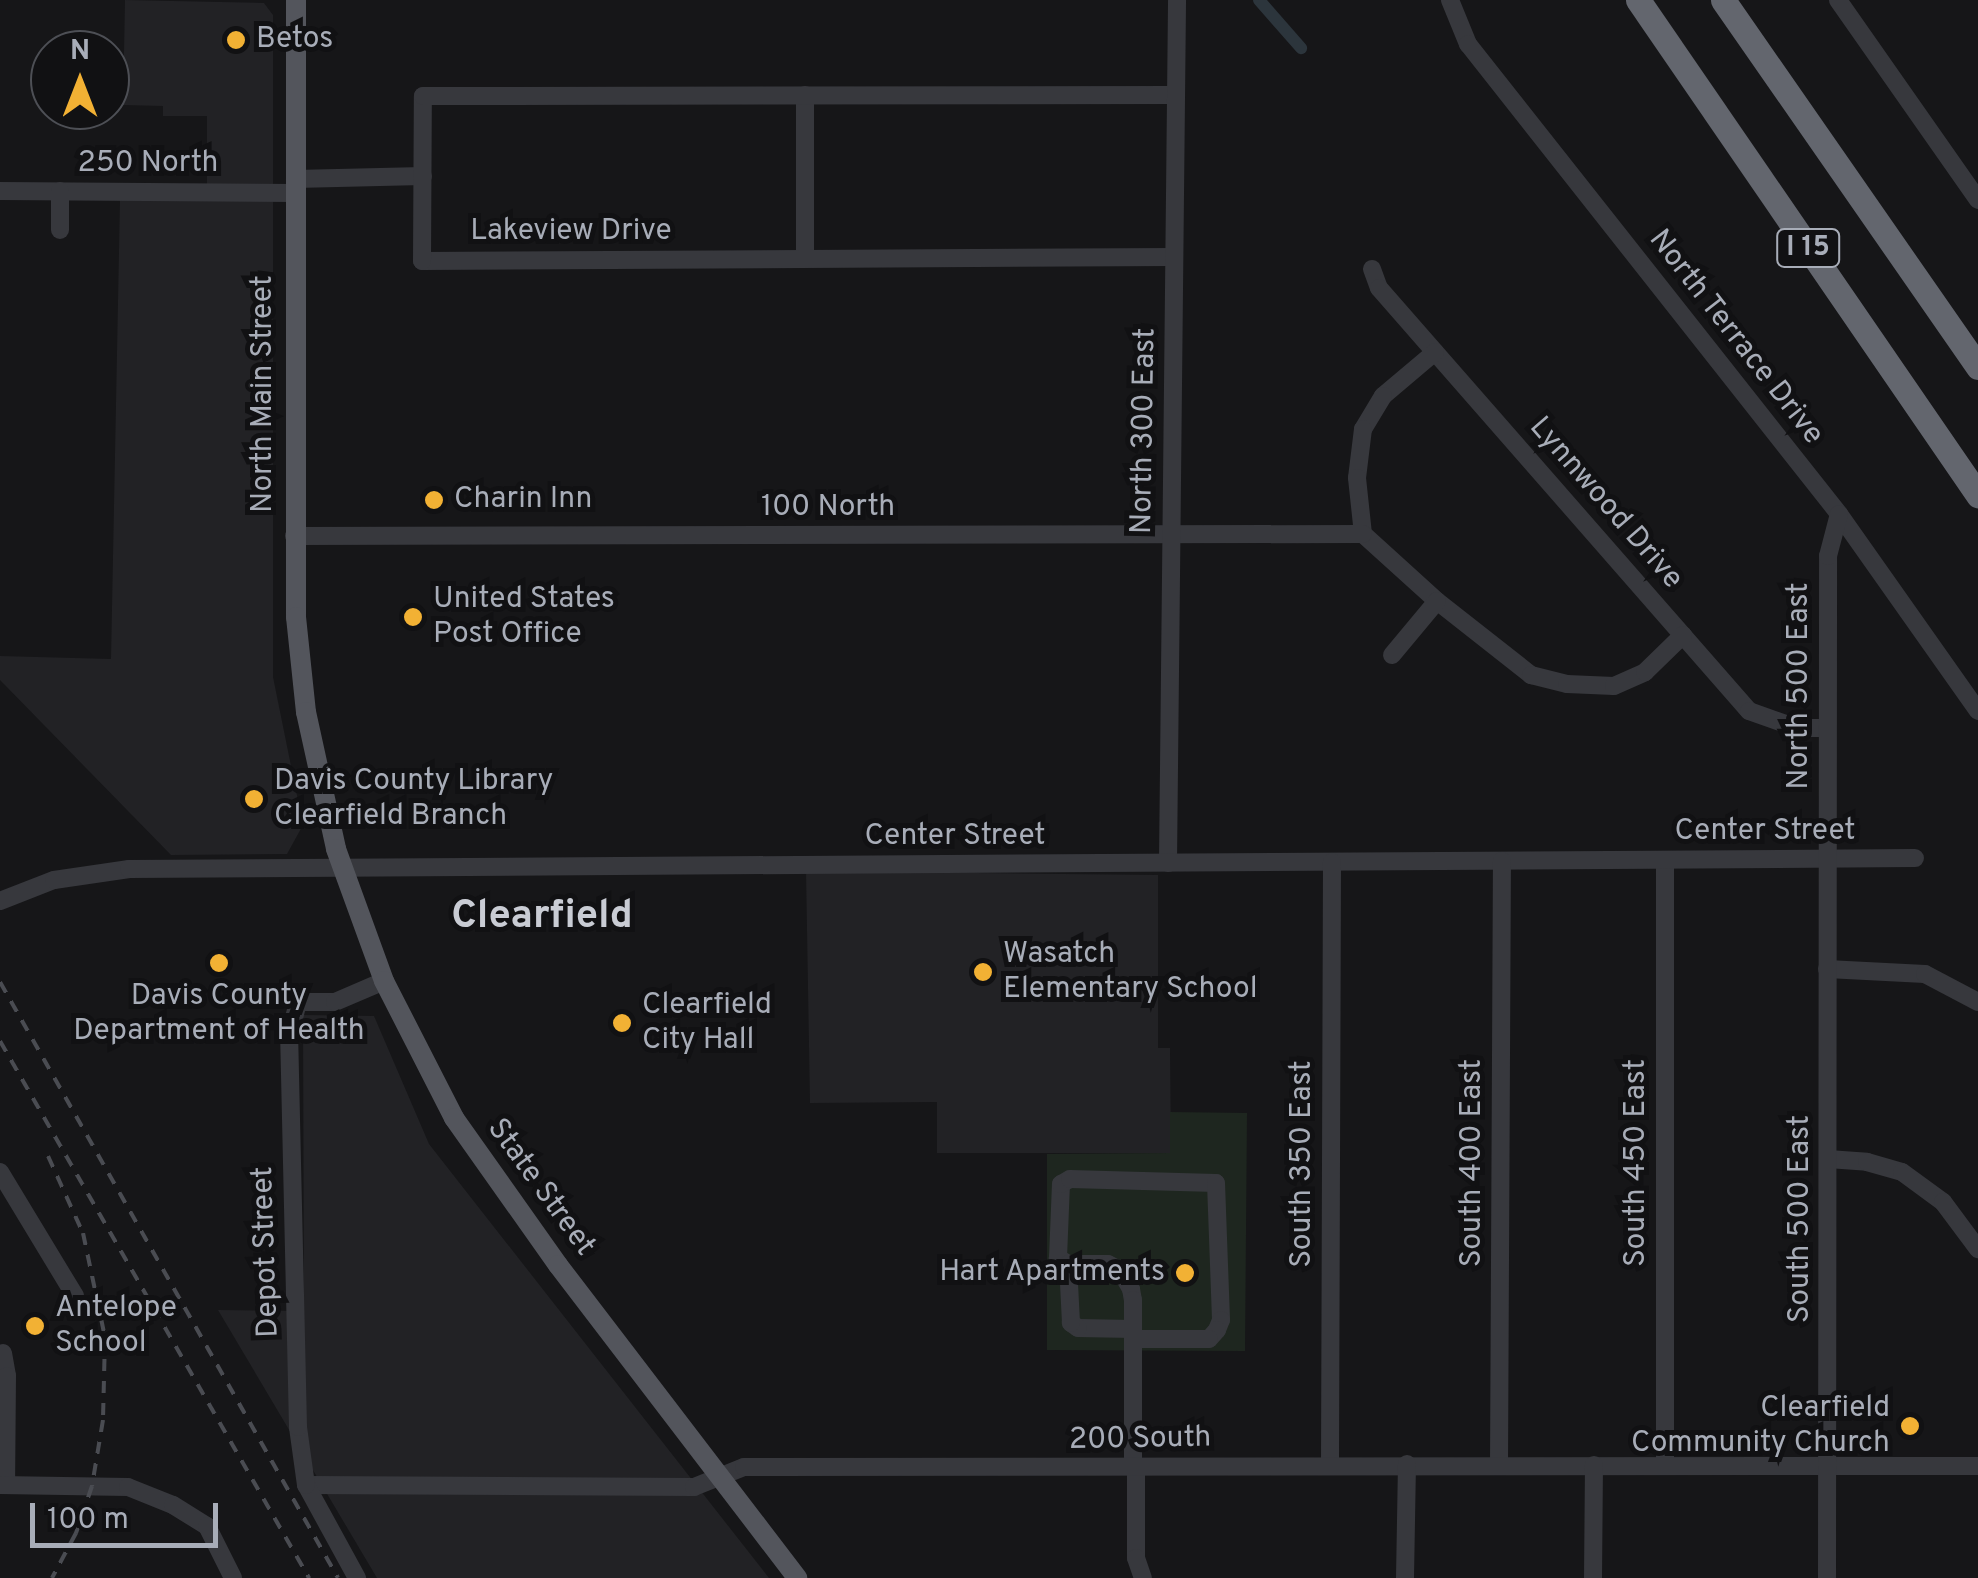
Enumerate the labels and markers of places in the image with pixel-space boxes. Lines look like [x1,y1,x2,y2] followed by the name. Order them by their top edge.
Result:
[256,22,333,58] place label: Betos
[225,29,247,51] marker: Betos
[454,482,592,518] place label: Charin Inn
[423,489,445,511] marker: Charin Inn
[433,582,615,652] place label: United States Post Office
[402,606,424,628] marker: United States Post Office
[274,764,553,834] place label: Davis County Library Clearfield Branch
[243,788,265,810] marker: Davis County Library Clearfield Branch
[1003,937,1258,1008] place label: Wasatch Elementary School
[208,952,230,974] marker: Davis County Department of Health
[972,961,994,983] marker: Wasatch Elementary School
[73,979,365,1050] place label: Davis County Department of Health
[642,988,772,1058] place label: Clearfield City Hall
[611,1012,633,1034] marker: Clearfield City Hall
[938,1255,1165,1291] place label: Hart Apartments
[1174,1262,1196,1284] marker: Hart Apartments
[55,1291,177,1362] place label: Antelope School
[24,1315,46,1337] marker: Antelope School
[1631,1391,1890,1462] place label: Clearfield Community Church
[1899,1415,1921,1437] marker: Clearfield Community Church

